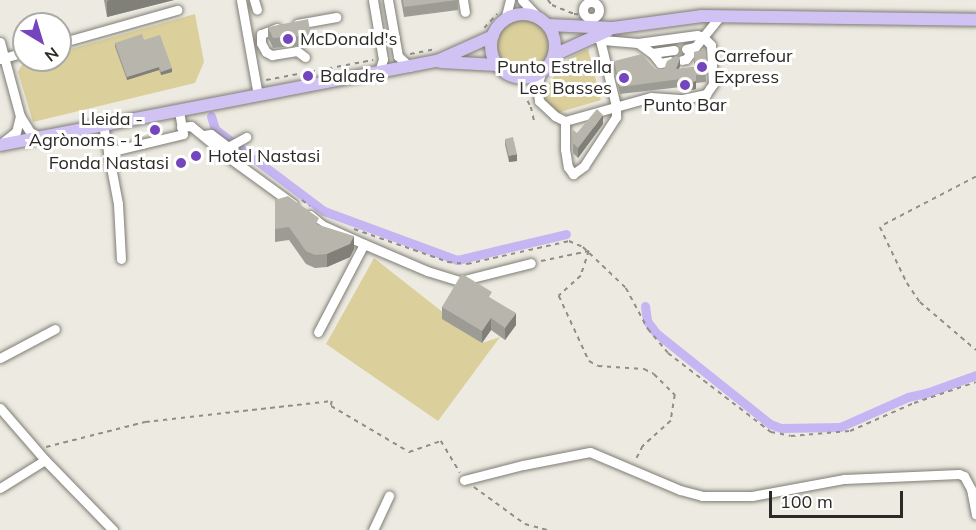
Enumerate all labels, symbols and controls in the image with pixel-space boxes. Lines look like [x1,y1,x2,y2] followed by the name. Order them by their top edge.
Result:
[12,12,72,72] north arrow
[300,28,397,50] place label: McDonald's
[281,32,295,46] marker: McDonald's
[41,43,63,66] text: N
[714,46,793,88] place label: Carrefour Express
[497,57,612,100] place label: Punto Estrella Les Basses
[695,60,709,74] marker: Carrefour Express
[320,65,385,87] place label: Baladre
[301,69,315,83] marker: Baladre
[617,71,631,85] marker: Punto Estrella Les Basses
[678,78,692,92] marker: Punto Bar
[643,94,727,116] place label: Punto Bar
[29,109,143,152] place label: Lleida - Agrònoms - 1
[148,123,162,137] marker: Lleida - Agrònoms - 1
[208,145,320,167] place label: Hotel Nastasi
[189,149,203,163] marker: Hotel Nastasi
[49,152,169,174] place label: Fonda Nastasi
[174,156,188,170] marker: Fonda Nastasi
[772,479,906,517] scale bar
[780,490,833,513] text: 100 m

